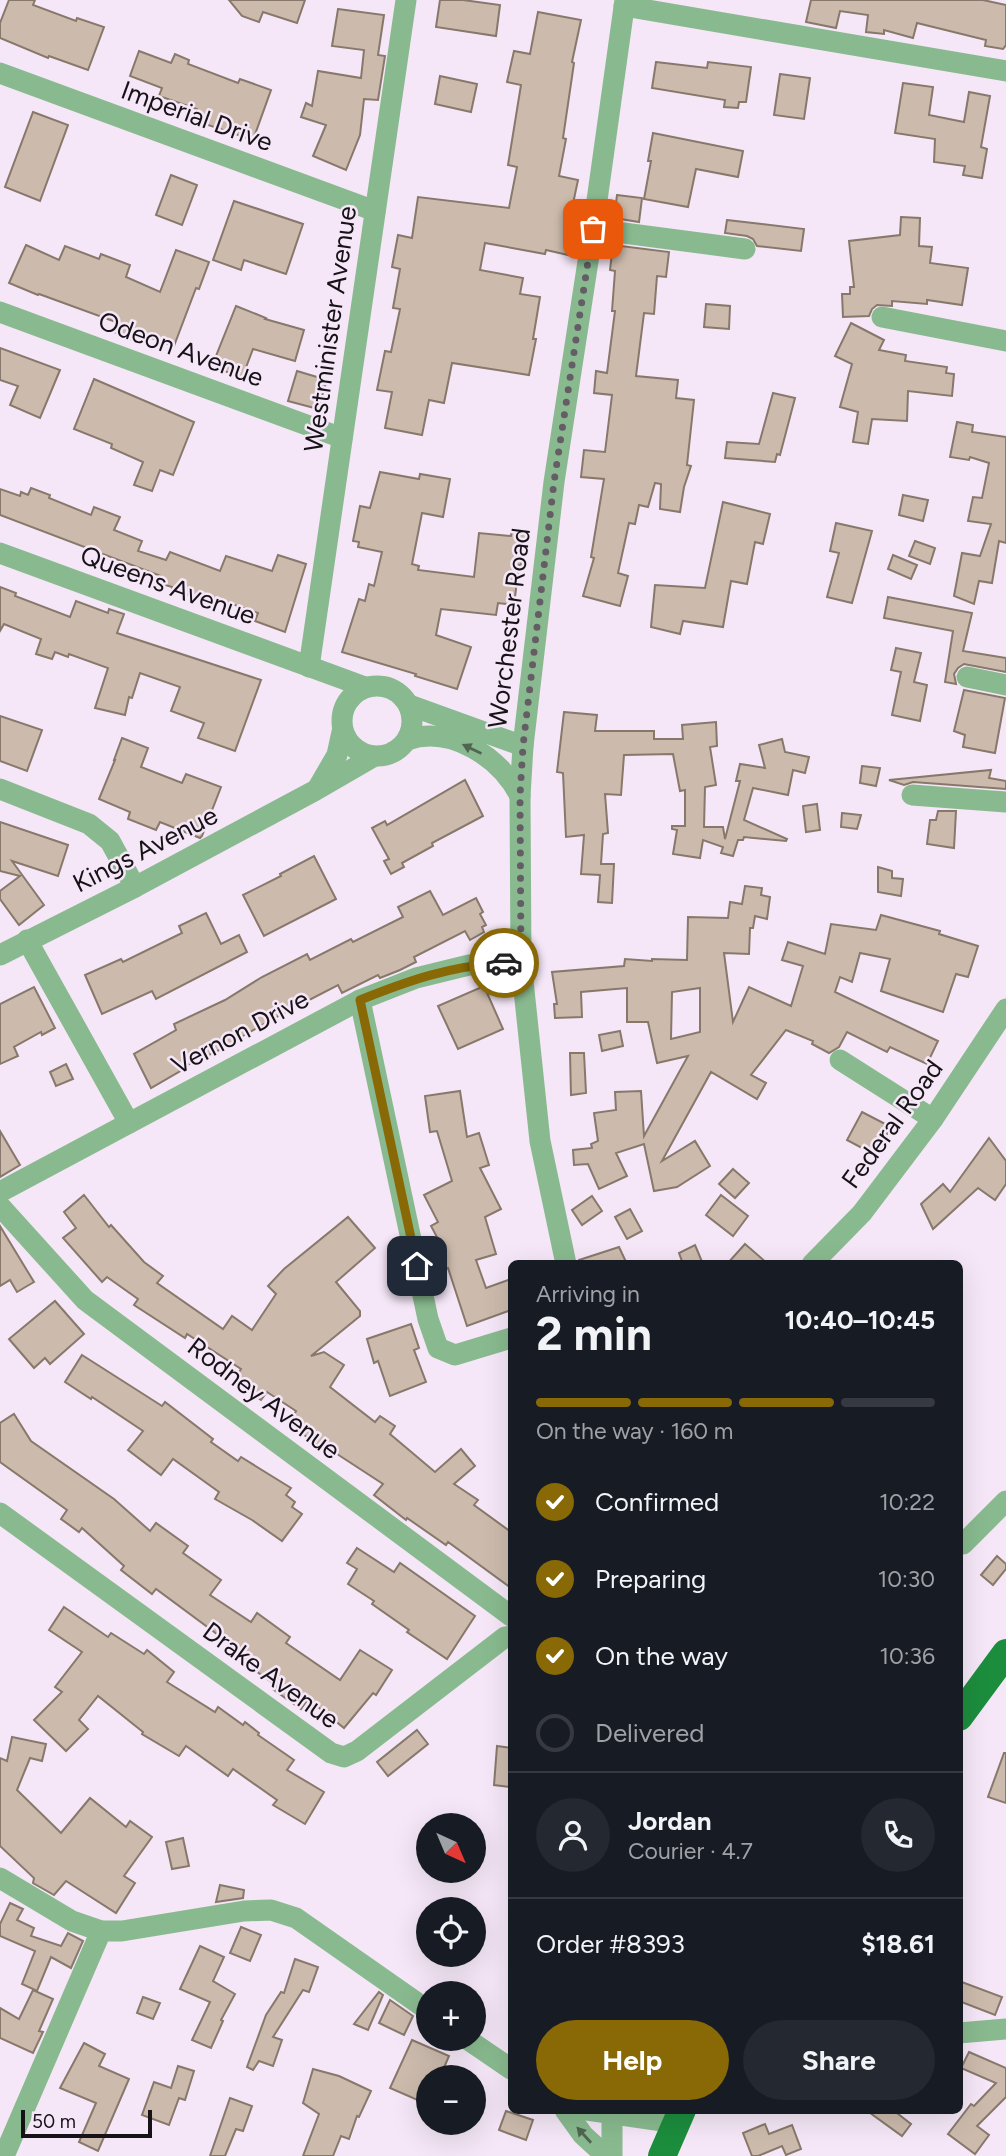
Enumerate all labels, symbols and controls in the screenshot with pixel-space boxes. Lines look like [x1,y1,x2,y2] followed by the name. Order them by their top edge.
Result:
[117,74,277,158] street label: Imperial Drive
[563,199,623,259] pin
[297,204,363,454] street label: Westminister Avenue
[574,210,612,248] icon: bag
[94,304,268,394] street label: Odeon Avenue
[481,526,537,730] street label: Worchester Road
[76,538,260,632] street label: Queens Avenue
[462,744,482,755] one-way arrow
[67,799,223,899] street label: Kings Avenue
[469,928,539,998] courier
[485,944,523,982] icon: car
[166,983,314,1081] street label: Vernon Drive
[834,1053,950,1195] street label: Federal Road
[387,1236,447,1296] pin
[398,1247,436,1285] icon: home
[536,1280,640,1308] text: Arriving in
[785,1304,935,1336] text: 10:40–10:45
[536,1306,652,1362] text: 2 min
[181,1330,347,1466] street label: Rodney Avenue
[536,1417,733,1445] text: On the way · 160 m
[536,1483,574,1521] icon: check
[595,1486,719,1518] text: Confirmed
[879,1488,935,1516] text: 10:22
[536,1560,574,1598] icon: check
[595,1563,706,1595] text: Preparing
[878,1565,935,1593] text: 10:30
[197,1615,345,1735] street label: Drake Avenue
[536,1637,574,1675] icon: check
[595,1640,728,1672] text: On the way
[879,1642,935,1670] text: 10:36
[595,1717,704,1749] text: Delivered
[536,1798,610,1872] button: person
[861,1798,935,1872] button: phone
[628,1805,711,1837] text: Jordan
[416,1813,486,1883] north arrow
[416,1813,486,2135] map controls
[628,1837,753,1865] text: Courier · 4.7
[416,1897,486,1967] button: locate
[536,1928,685,1960] text: Order #8393
[861,1928,935,1960] text: $18.61
[416,1981,486,2051] button: +
[536,2020,729,2100] button: Help
[743,2020,935,2100] button: Share
[416,2065,486,2135] button: −
[21,2107,152,2139] scale bar
[32,2110,76,2133] text: 50 m
[577,2127,593,2144] one-way arrow

